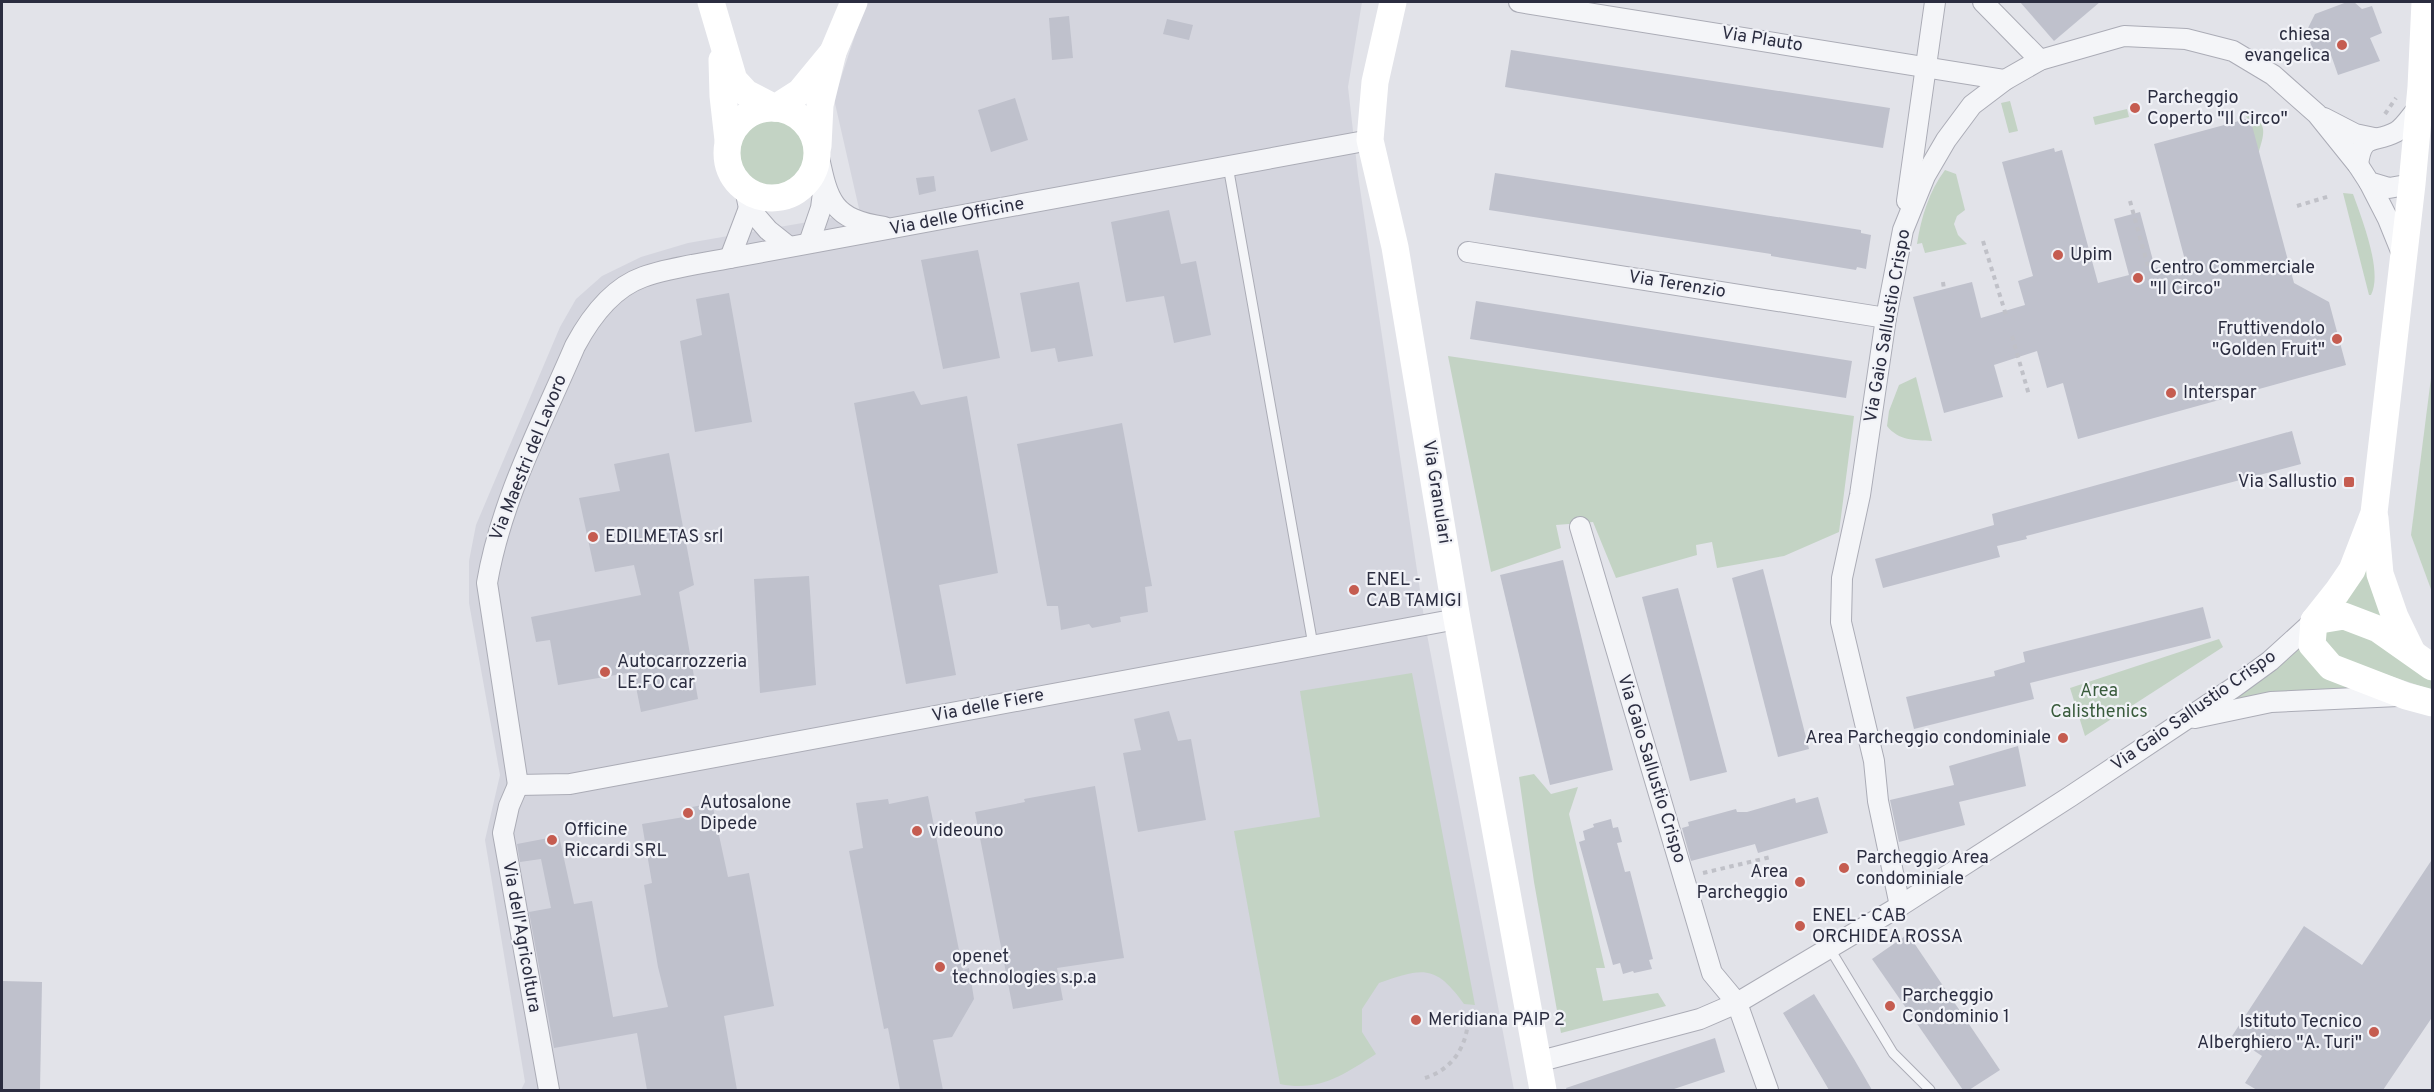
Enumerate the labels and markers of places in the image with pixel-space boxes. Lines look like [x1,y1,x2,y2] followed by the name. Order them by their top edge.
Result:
[2244,24,2330,68] place label: chiesa evangelica
[2335,38,2349,52] marker: chiesa evangelica
[2147,87,2288,131] place label: Parcheggio Coperto "Il Circo"
[2128,101,2142,115] marker: Parcheggio Coperto "Il Circo"
[2070,244,2112,267] place label: Upim
[2051,248,2065,262] marker: Upim
[2150,257,2315,301] place label: Centro Commerciale "Il Circo"
[2131,271,2145,285] marker: Centro Commerciale "Il Circo"
[2212,318,2325,362] place label: Fruttivendolo "Golden Fruit"
[2330,332,2344,346] marker: Fruttivendolo "Golden Fruit"
[2183,382,2257,405] place label: Interspar
[2164,386,2178,400] marker: Interspar
[2238,471,2337,494] place label: Via Sallustio
[2342,475,2356,489] marker: Via Sallustio
[605,526,724,549] place label: EDILMETAS srl
[586,530,600,544] marker: EDILMETAS srl
[1366,569,1462,613] place label: ENEL - CAB TAMIGI
[1347,583,1361,597] marker: ENEL - CAB TAMIGI
[617,651,747,695] place label: Autocarrozzeria LE.FO car
[598,665,612,679] marker: Autocarrozzeria LE.FO car
[1805,727,2051,750] place label: Area Parcheggio condominiale
[2056,731,2070,745] marker: Area Parcheggio condominiale
[700,792,791,836] place label: Autosalone Dipede
[681,806,695,820] marker: Autosalone Dipede
[564,819,667,863] place label: Officine Riccardi SRL
[929,820,1004,843] place label: videouno
[910,824,924,838] marker: videouno
[545,833,559,847] marker: Officine Riccardi SRL
[1856,847,1989,891] place label: Parcheggio Area condominiale
[1697,861,1788,905] place label: Area Parcheggio
[1837,861,1851,875] marker: Parcheggio Area condominiale
[1793,875,1807,889] marker: Area Parcheggio
[1812,905,1963,949] place label: ENEL - CAB ORCHIDEA ROSSA
[1793,919,1807,933] marker: ENEL - CAB ORCHIDEA ROSSA
[952,946,1096,990] place label: openet technologies s.p.a
[933,960,947,974] marker: openet technologies s.p.a
[1902,985,2010,1029] place label: Parcheggio Condominio 1
[1883,999,1897,1013] marker: Parcheggio Condominio 1
[1428,1009,1565,1032] place label: Meridiana PAIP 2
[2197,1011,2362,1055] place label: Istituto Tecnico Alberghiero "A. Turi"
[1409,1013,1423,1027] marker: Meridiana PAIP 2
[2367,1025,2381,1039] marker: Istituto Tecnico Alberghiero "A. Turi"

